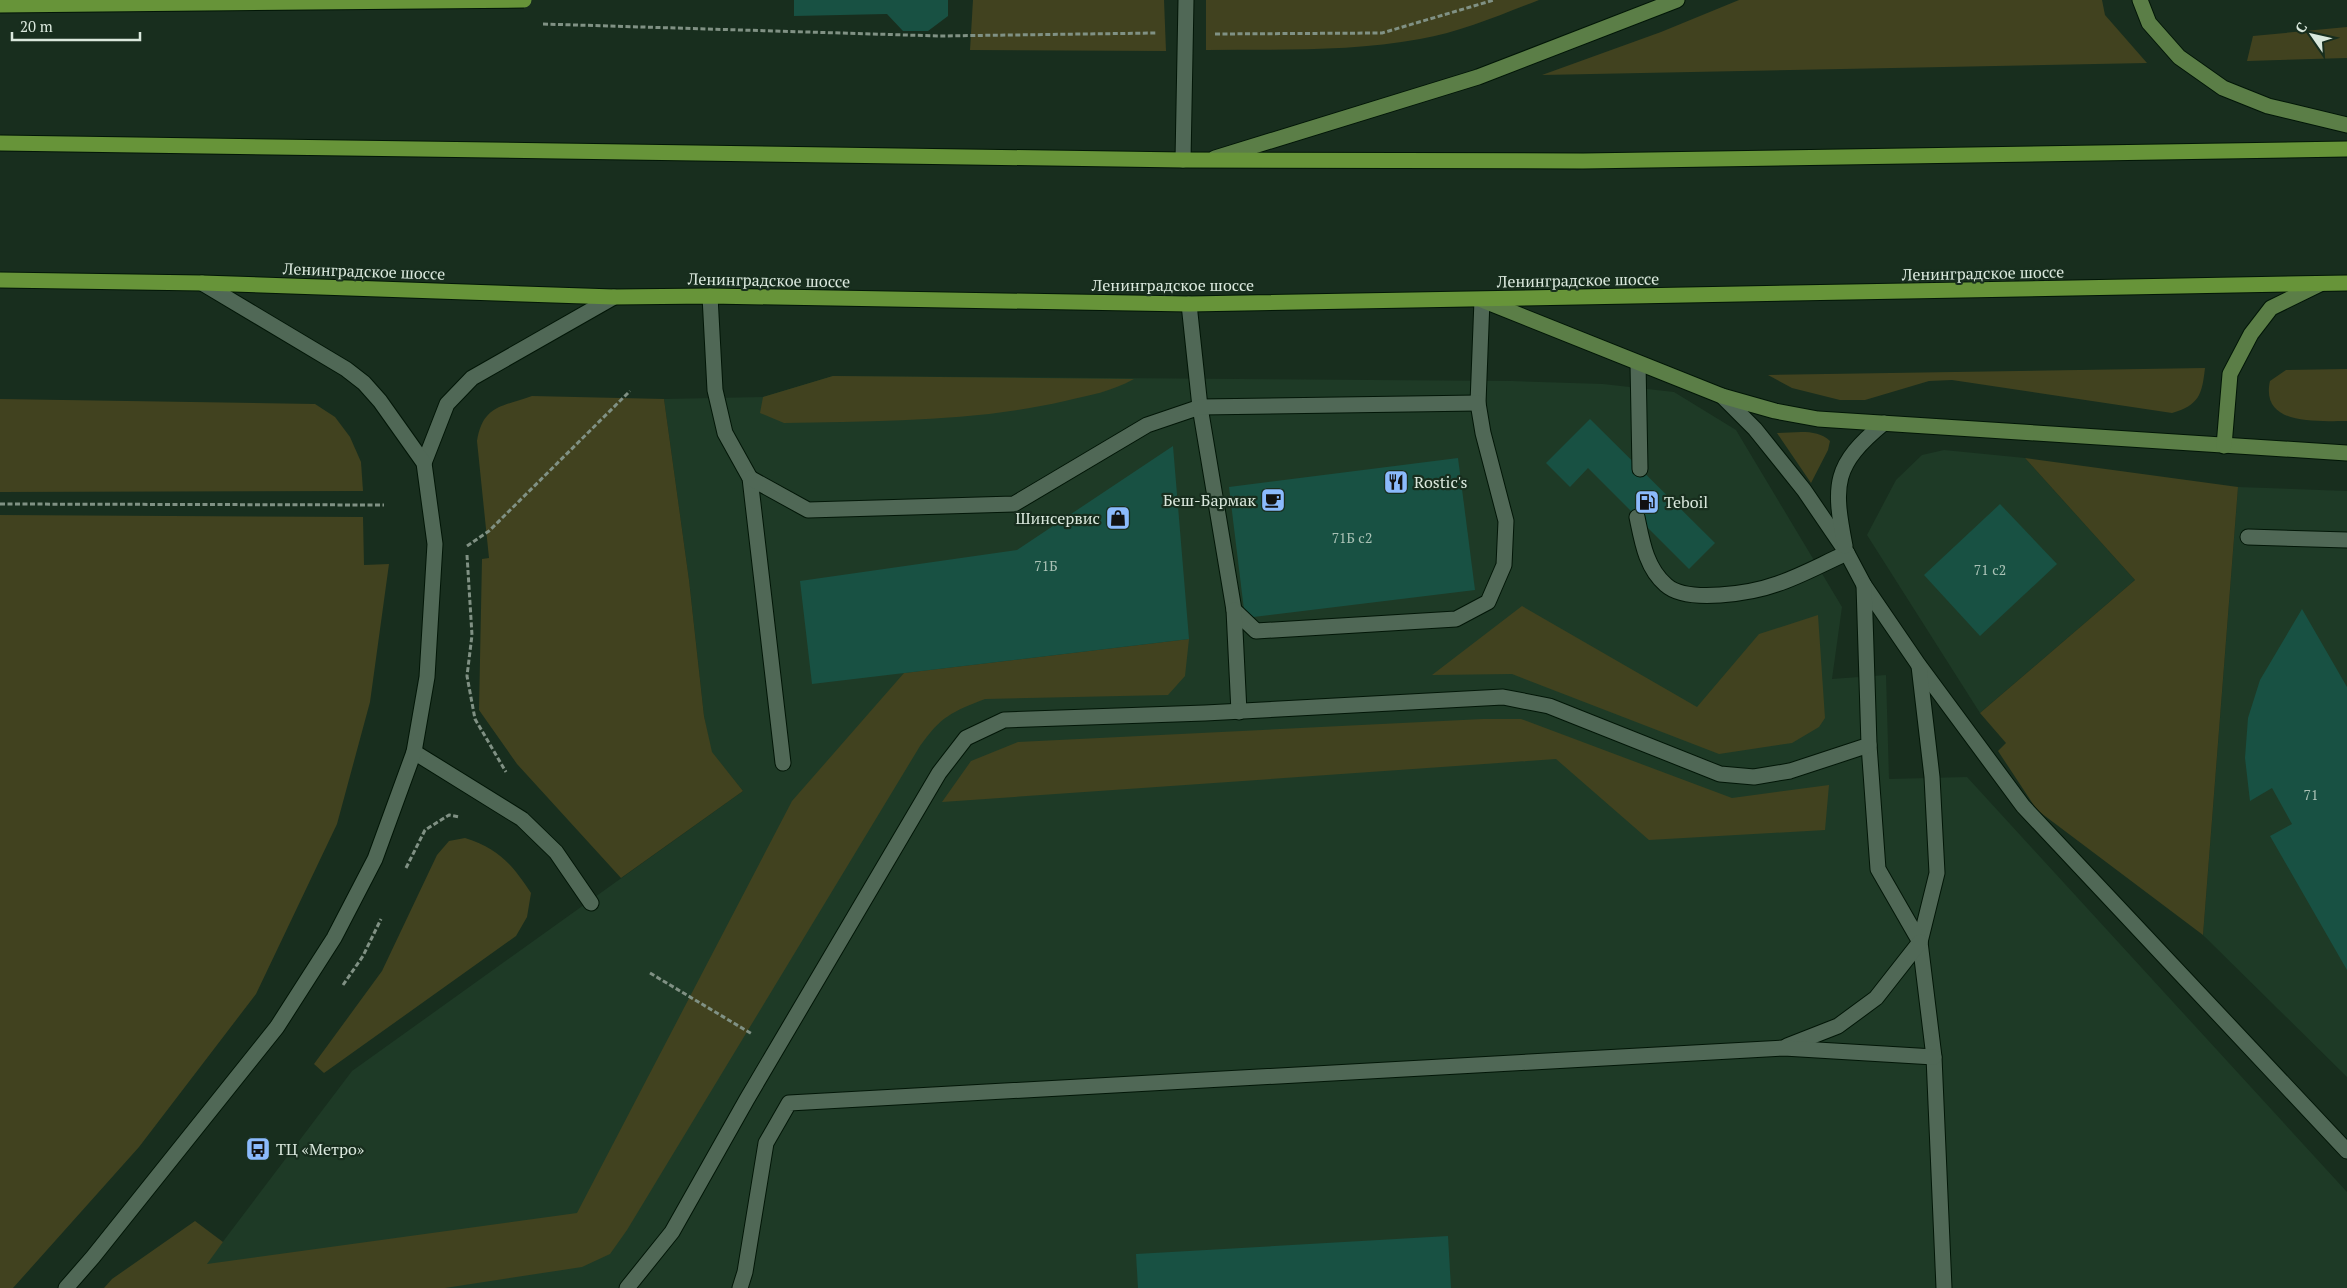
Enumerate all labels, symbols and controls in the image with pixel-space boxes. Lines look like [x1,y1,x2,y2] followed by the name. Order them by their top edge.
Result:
[12,10,140,42] scale bar
[2287,10,2337,60] north arrow
[20,16,53,36] text: 20 m
[2290,18,2311,37] text: С
[281,257,446,285] street label: Ленинградское шоссе
[1901,261,2064,285] street label: Ленинградское шоссе
[687,268,850,292] street label: Ленинградское шоссе
[1496,268,1659,292] street label: Ленинградское шоссе
[1091,274,1254,296] street label: Ленинградское шоссе
[1383,469,1409,495] restaurant icon: Rostic's
[1414,471,1467,493] place label: Rostic's
[1260,487,1286,513] cafe icon: Беш-Бармак
[1163,489,1256,511] place label: Беш-Бармак
[1634,489,1660,515] fuel station icon: Teboil
[1664,491,1708,513] place label: Teboil
[1105,505,1131,531] shop icon: Шинсервис
[1016,507,1100,529] place label: Шинсервис
[1332,528,1372,547] house number: 71Б с2
[1034,556,1058,575] house number: 71Б
[1974,560,2006,579] house number: 71 с2
[2304,785,2318,804] house number: 71
[245,1136,271,1162] bus stop icon: ТЦ «Метро»
[276,1138,365,1160] place label: ТЦ «Метро»

